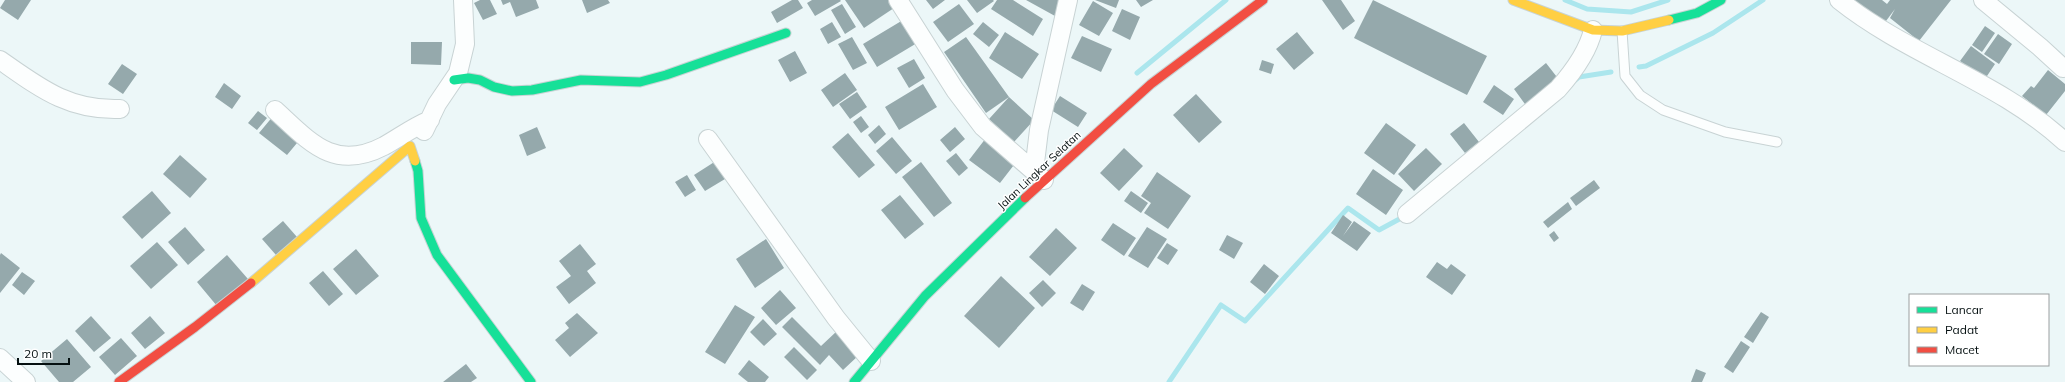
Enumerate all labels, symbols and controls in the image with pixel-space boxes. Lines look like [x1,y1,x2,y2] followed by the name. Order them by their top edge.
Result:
[995,128,1083,212] street label: Jalan Lingkar Selatan
[1909,294,2049,366] legend
[1945,302,1984,317] text: Lancar
[1945,322,1978,337] text: Padat
[18,340,69,366] scale bar
[1945,342,1979,357] text: Macet
[24,346,52,361] text: 20 m

